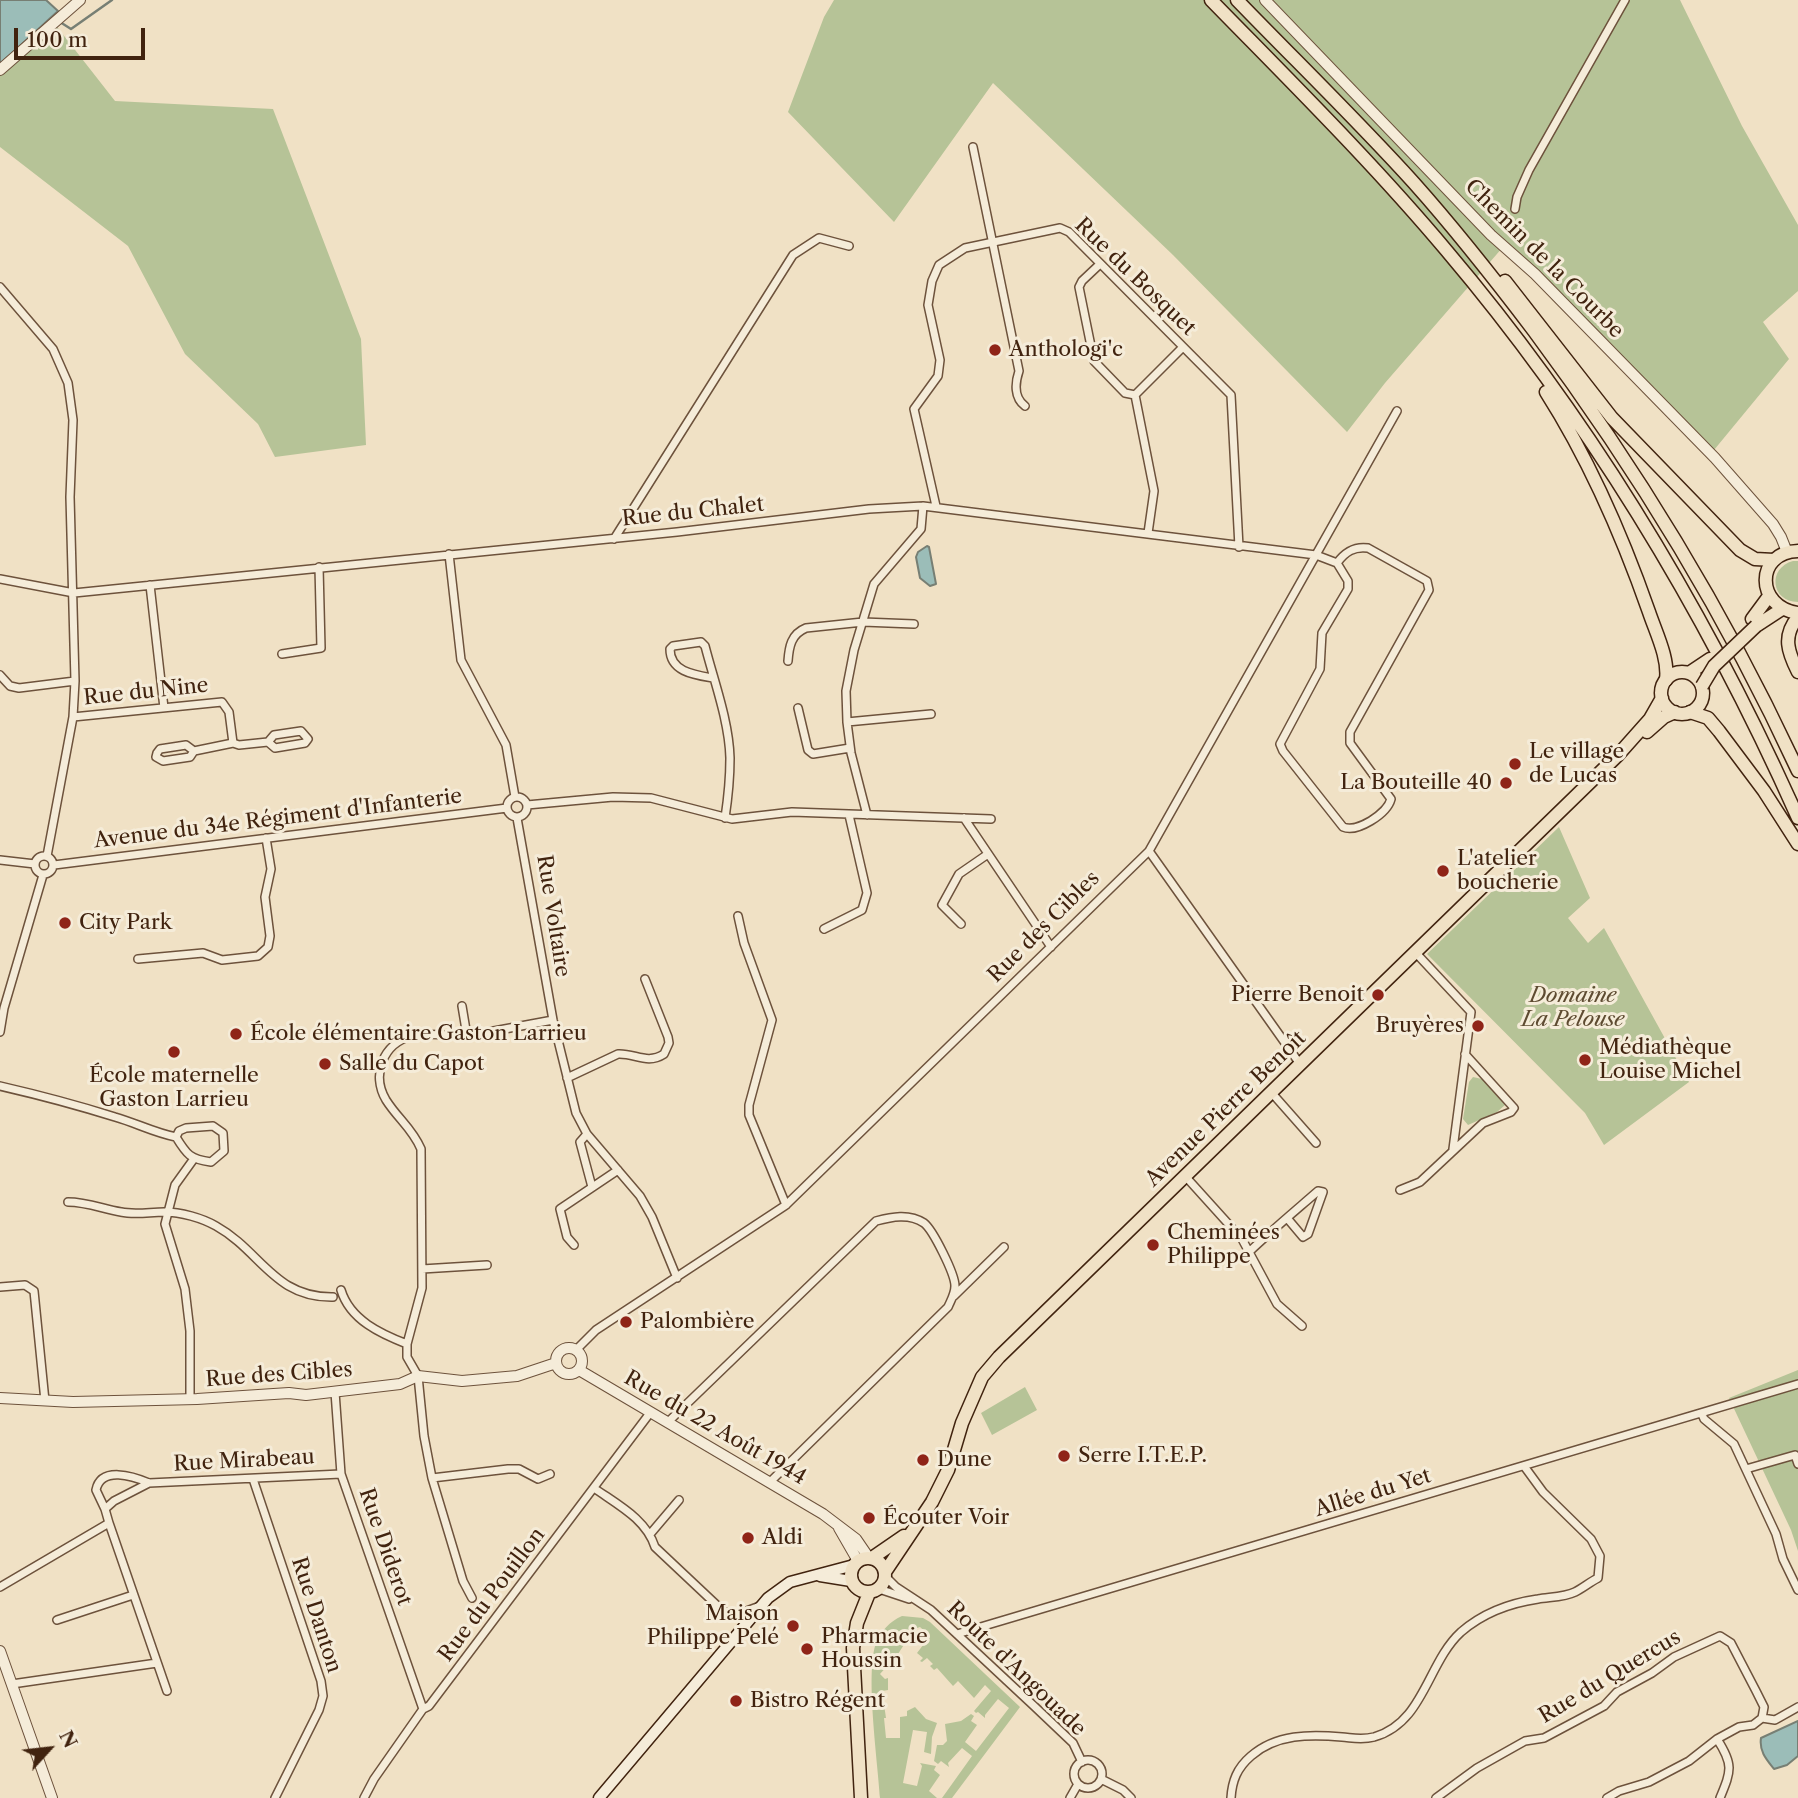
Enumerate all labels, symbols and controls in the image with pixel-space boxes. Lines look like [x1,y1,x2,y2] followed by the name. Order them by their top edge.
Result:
[18,14,149,58] scale bar
[27,27,88,52] text: 100 m
[1459,174,1629,344] street label: Chemin de la Courbe
[1069,213,1201,341] street label: Rue du Bosquet
[1009,337,1123,363] place label: Anthologi'c
[987,342,1003,358] marker: Anthologi'c
[621,492,765,532] street label: Rue du Chalet
[82,673,210,711] street label: Rue du Nine
[1529,739,1624,789] place label: Le village de Lucas
[1507,756,1523,772] marker: Le village de Lucas
[1340,770,1492,796] place label: La Bouteille 40
[1498,775,1514,791] marker: La Bouteille 40
[92,784,464,854] street label: Avenue du 34e Régiment d'Infanterie
[1457,846,1558,896] place label: L'atelier boucherie
[531,853,575,979] street label: Rue Voltaire
[1435,863,1451,879] marker: L'atelier boucherie
[983,866,1105,988] street label: Rue des Cibles
[79,910,172,936] place label: City Park
[57,915,73,931] marker: City Park
[1231,982,1364,1008] place label: Pierre Benoit
[1522,983,1624,1033] park label: Domaine La Pelouse
[1370,987,1386,1003] marker: Pierre Benoit
[1375,1013,1464,1039] place label: Bruyères
[1470,1018,1486,1034] marker: Bruyères
[250,1021,587,1047] place label: École élémentaire Gaston Larrieu
[228,1026,244,1042] marker: École élémentaire Gaston Larrieu
[1141,1026,1311,1192] street label: Avenue Pierre Benoît
[1599,1035,1741,1085] place label: Médiathèque Louise Michel
[166,1044,182,1060] marker: École maternelle Gaston Larrieu
[339,1051,484,1077] place label: Salle du Capot
[1577,1052,1593,1068] marker: Médiathèque Louise Michel
[317,1056,333,1072] marker: Salle du Capot
[89,1063,259,1113] place label: École maternelle Gaston Larrieu
[1167,1220,1280,1270] place label: Cheminées Philippe
[1145,1237,1161,1253] marker: Cheminées Philippe
[640,1309,754,1335] place label: Palombière
[618,1314,634,1330] marker: Palombière
[205,1357,353,1393] street label: Rue des Cibles
[620,1366,810,1490] street label: Rue du 22 Août 1944
[1078,1443,1207,1469] place label: Serre I.T.E.P.
[173,1445,315,1477] street label: Rue Mirabeau
[937,1447,992,1473] place label: Dune
[1056,1448,1072,1464] marker: Serre I.T.E.P.
[915,1452,931,1468] marker: Dune
[1312,1463,1434,1523] street label: Allée du Yet
[353,1485,417,1609] street label: Rue Diderot
[883,1505,1009,1531] place label: Écouter Voir
[861,1510,877,1526] marker: Écouter Voir
[433,1523,551,1667] street label: Rue du Pouillon
[762,1525,803,1551] place label: Aldi
[740,1530,756,1546] marker: Aldi
[285,1554,347,1676] street label: Rue Danton
[941,1596,1091,1742] street label: Route d'Angouade
[647,1601,779,1651] place label: Maison Philippe Pelé
[785,1618,801,1634] marker: Maison Philippe Pelé
[821,1624,928,1674] place label: Pharmacie Houssin
[1535,1625,1685,1729] street label: Rue du Quercus
[799,1641,815,1657] marker: Pharmacie Houssin
[750,1688,885,1714] place label: Bistro Régent
[728,1693,744,1709] marker: Bistro Régent
[14,1714,84,1784] north arrow
[54,1727,82,1752] text: N

